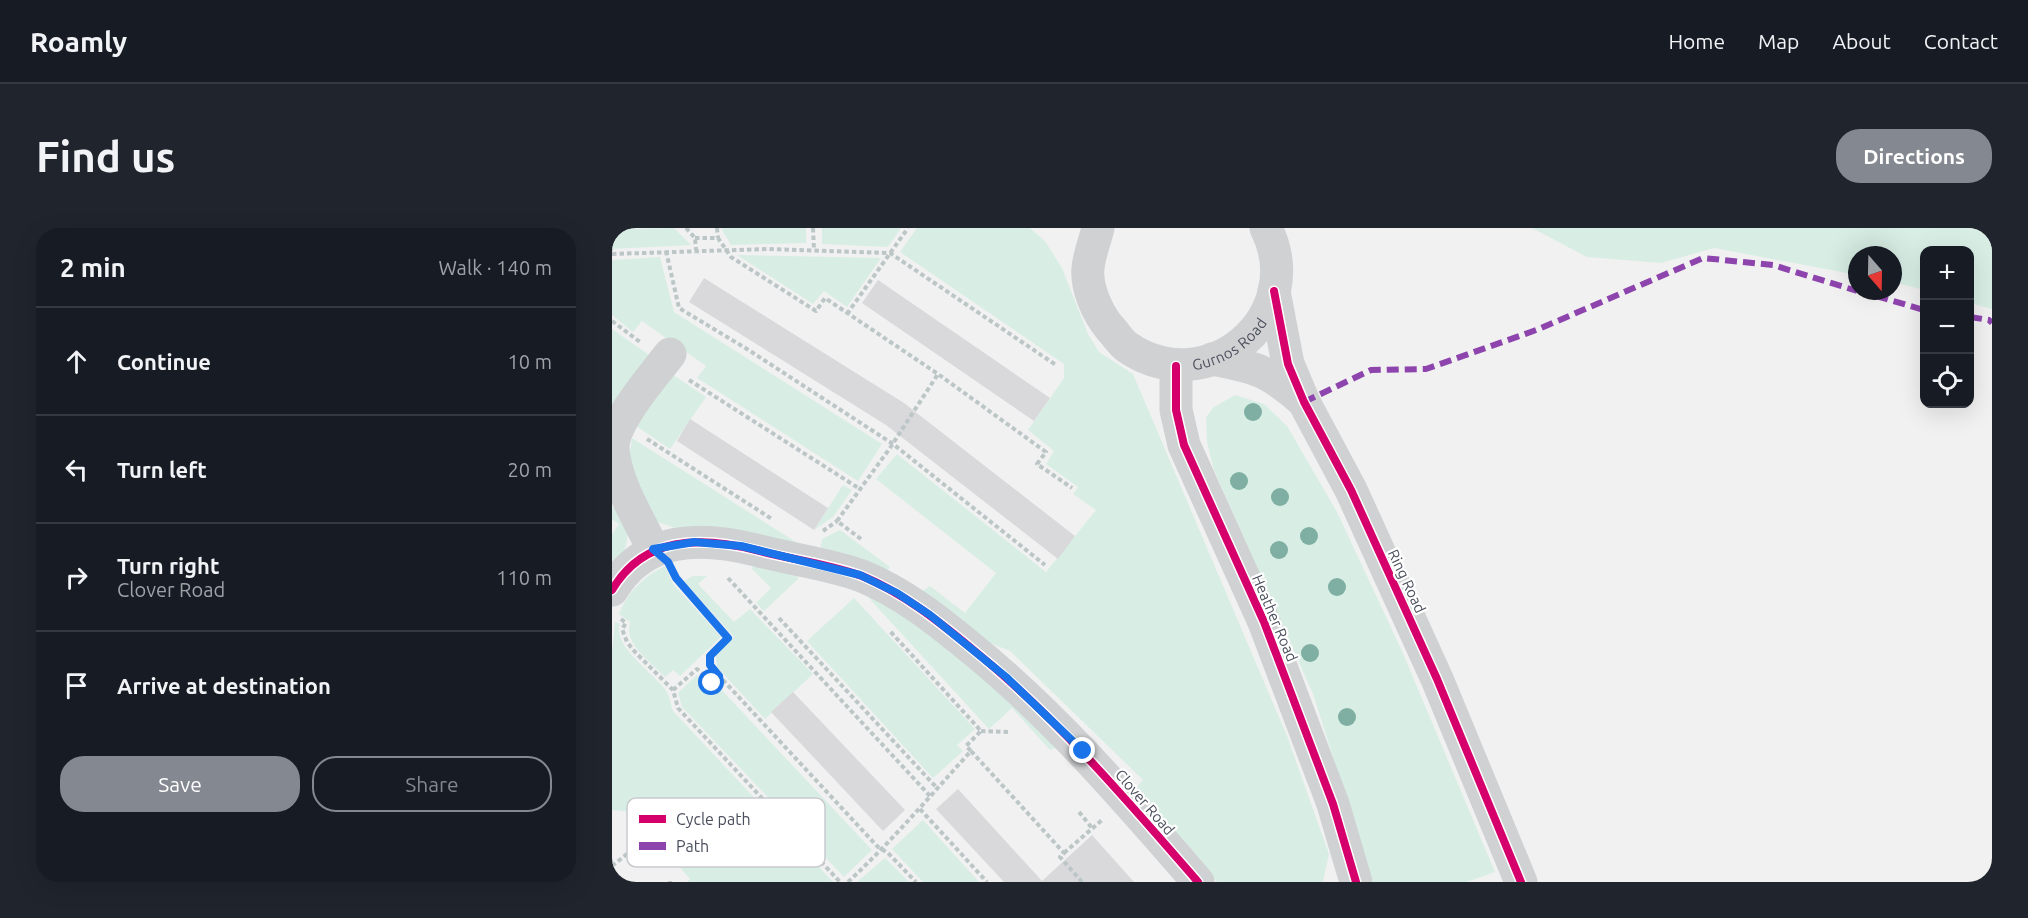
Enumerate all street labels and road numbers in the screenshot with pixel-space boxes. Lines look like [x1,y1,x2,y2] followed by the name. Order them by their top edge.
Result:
[1191,315,1270,373] street label: Gurnos Road
[1385,546,1429,616] street label: Ring Road
[1249,572,1301,664] street label: Heather Road
[1112,766,1178,838] street label: Clover Road

